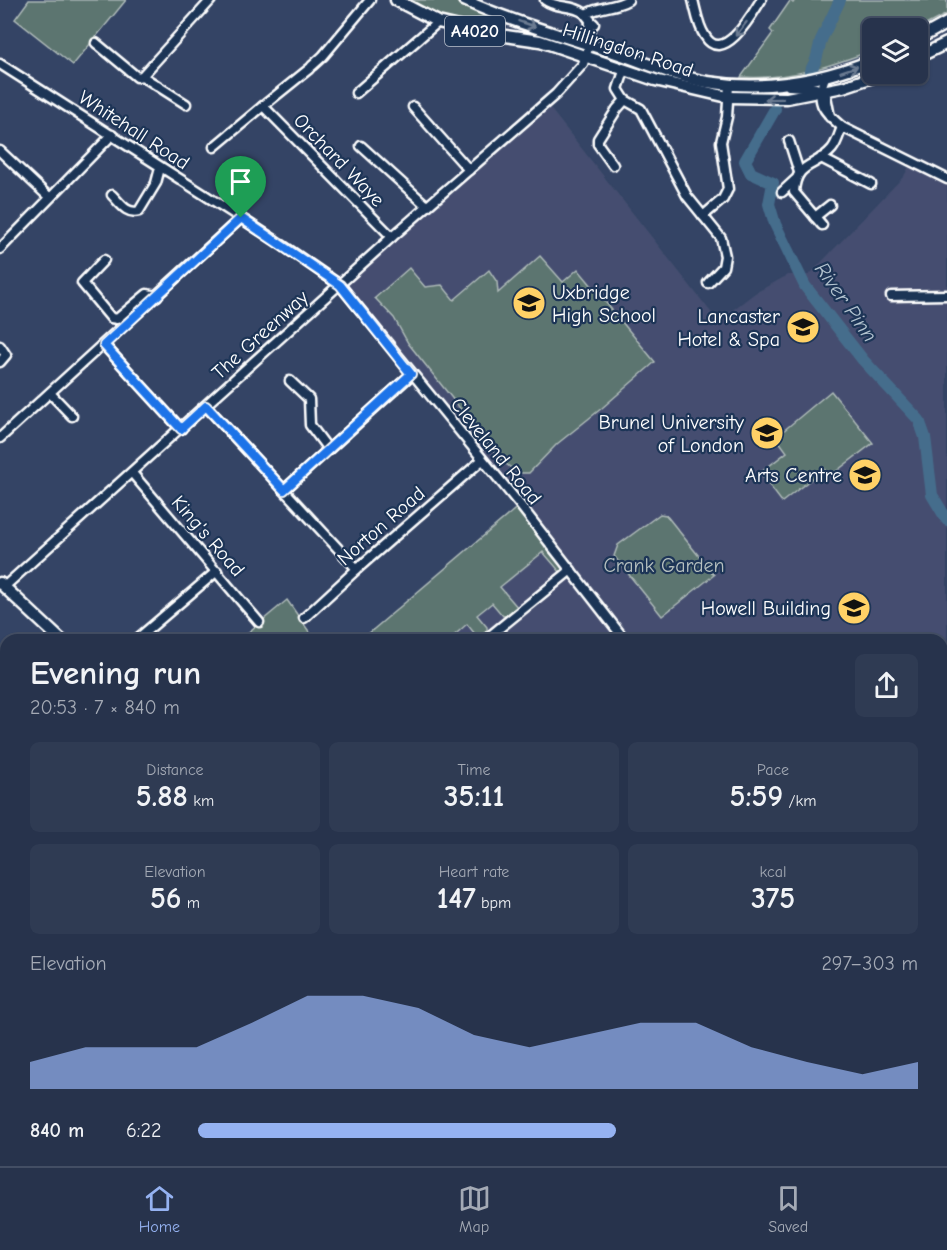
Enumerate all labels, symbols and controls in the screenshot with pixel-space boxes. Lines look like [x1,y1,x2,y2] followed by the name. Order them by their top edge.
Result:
[445,16,505,46] road number: A4020
[560,18,696,82] street label: Hillingdon Road
[862,18,928,84] map controls
[862,18,928,84] button: layers
[517,19,535,30] one-way arrow
[734,21,747,37] one-way arrow
[839,63,858,74] one-way arrow
[74,86,194,174] street label: Whitehall Road
[765,93,785,105] one-way arrow
[289,109,389,211] street label: Orchard Waye
[215,156,266,218] pin
[224,165,257,198] icon: arrive
[810,258,882,346] water label: River Pinn
[552,281,656,327] place label: Uxbridge High School
[511,285,547,321] school or university icon: Uxbridge High School
[207,286,313,384] street label: The Greenway
[677,305,780,351] place label: Lancaster Hotel & Spa
[785,309,821,345] school or university icon: Lancaster Hotel & Spa
[446,393,546,509] street label: Cleveland Road
[598,411,744,457] place label: Brunel University of London
[749,415,785,451] school or university icon: Brunel University of London
[847,457,883,493] school or university icon: Arts Centre
[745,464,842,487] place label: Arts Centre
[333,482,429,570] street label: Norton Road
[167,491,249,581] street label: King's Road
[603,554,725,577] park label: Crank Garden
[836,590,872,626] school or university icon: Howell Building
[701,597,831,620] place label: Howell Building
[30,654,201,692] text: Evening run
[855,654,918,717] button: share
[30,696,180,719] text: 20:53 · 7 × 840 m
[146,761,204,779] text: Distance
[457,761,491,779] text: Time
[757,761,789,779] text: Pace
[136,779,188,814] text: 5.88
[444,779,504,814] text: 35:11
[729,779,783,814] text: 5:59
[188,792,214,810] text: km
[783,792,817,810] text: /km
[144,863,206,881] text: Elevation
[439,863,509,881] text: Heart rate
[760,863,786,881] text: kcal
[150,881,182,916] text: 56
[437,881,476,916] text: 147
[751,881,795,916] text: 375
[182,894,200,912] text: m
[476,894,511,912] text: bpm
[30,952,107,975] text: Elevation
[821,952,918,975] text: 297–303 m
[30,1119,84,1142] text: 840 m
[126,1119,161,1142] text: 6:22
[139,1182,180,1236] tab: Home
[458,1182,491,1236] tab: Map
[768,1182,808,1236] tab: Saved

